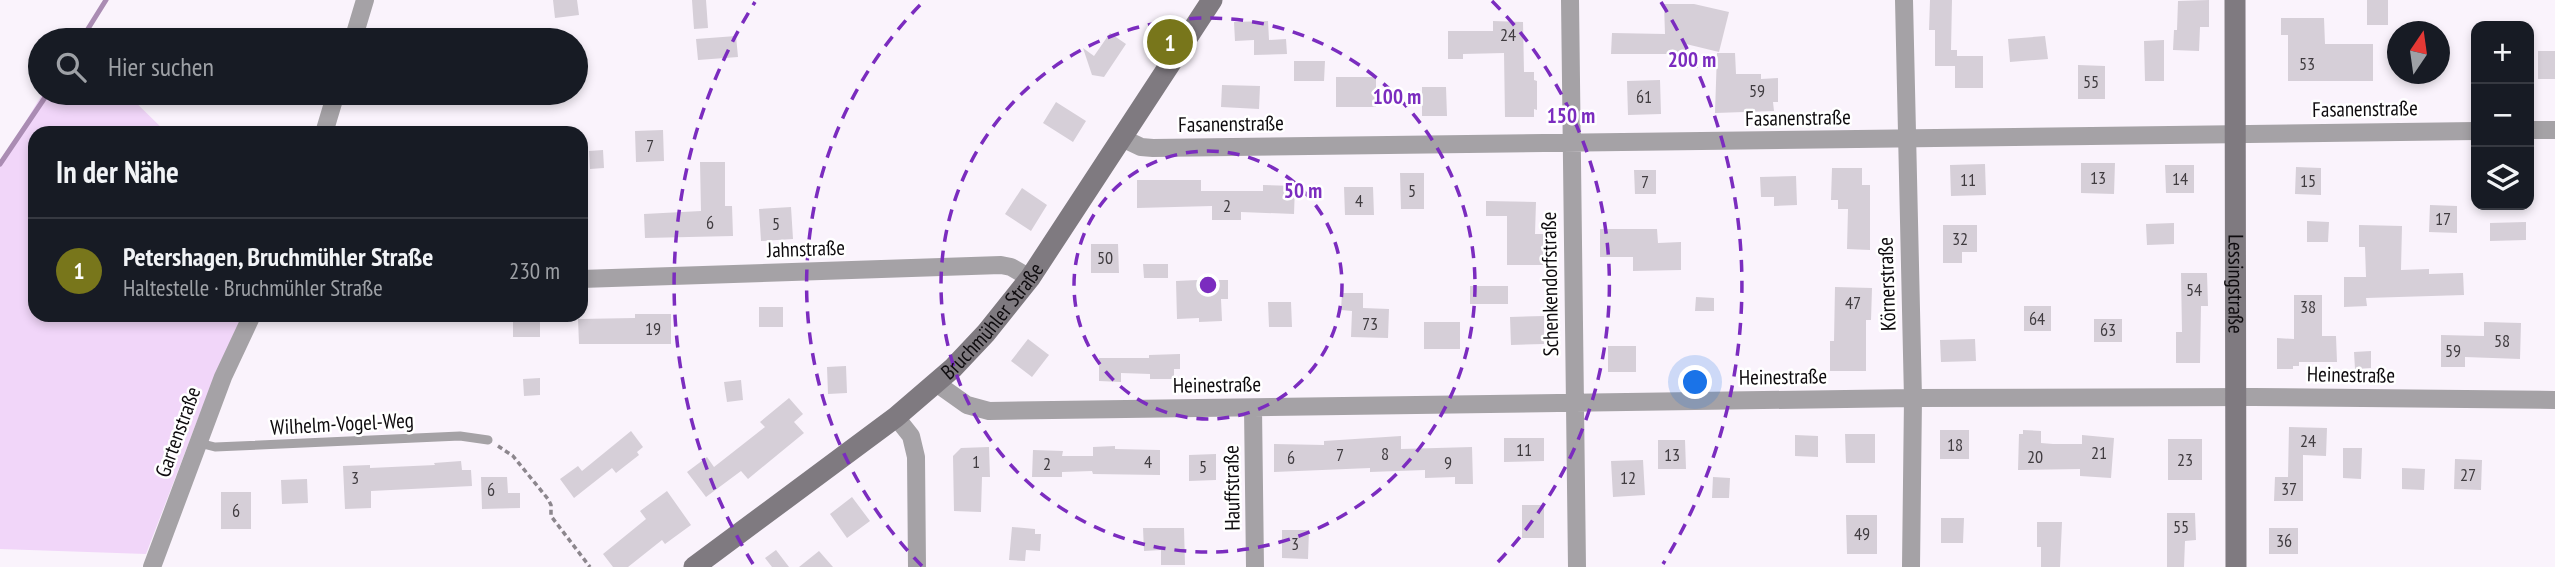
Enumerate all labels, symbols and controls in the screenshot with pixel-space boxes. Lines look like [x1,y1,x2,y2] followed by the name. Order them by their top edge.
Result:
[1147,16,1193,68] pin: 1
[2387,21,2450,84] north arrow
[2471,21,2534,210] map controls
[2471,21,2534,84] button: +
[1500,23,1516,46] house number: 24
[28,28,588,105] search box
[1668,46,1716,73] text: 200 m
[52,48,90,86] icon: search
[108,50,214,83] text: Hier suchen
[2299,52,2315,75] house number: 53
[2083,70,2099,93] house number: 55
[1749,79,1765,102] house number: 59
[1373,83,1421,110] text: 100 m
[2471,84,2534,147] button: −
[1636,85,1652,108] house number: 61
[2312,94,2418,123] street label: Fasanenstraße
[1547,102,1595,129] text: 150 m
[1745,103,1851,132] street label: Fasanenstraße
[1178,109,1284,138] street label: Fasanenstraße
[646,134,654,157] house number: 7
[2471,147,2534,210] button: layers
[56,152,179,191] text: In der Nähe
[2090,166,2106,189] house number: 13
[2172,167,2188,190] house number: 14
[1960,168,1976,191] house number: 11
[2300,169,2316,192] house number: 15
[1641,170,1649,193] house number: 7
[1284,177,1322,204] text: 50 m
[1408,179,1416,202] house number: 5
[1355,189,1363,212] house number: 4
[1223,194,1231,217] house number: 2
[2435,207,2451,230] house number: 17
[706,211,714,234] house number: 6
[1535,211,1564,357] street label: Schenkendorfstraße
[772,212,780,235] house number: 5
[1952,227,1968,250] house number: 32
[766,234,845,263] street label: Jahnstraße
[2222,234,2250,334] street label: Lessingstraße
[1871,237,1902,331] street label: Körnerstraße
[123,240,433,273] text: Petershagen, Bruchmühler Straße
[1097,246,1113,269] house number: 50
[74,256,85,285] text: 1
[509,256,560,285] text: 230 m
[935,258,1049,385] street label: Bruchmühler Straße
[123,273,383,302] text: Haltestelle · Bruchmühler Straße
[1196,273,1220,297] centre of rings
[2186,278,2202,301] house number: 54
[1845,291,1861,314] house number: 47
[2300,295,2316,318] house number: 38
[2029,307,2045,330] house number: 64
[1362,312,1378,335] house number: 73
[645,317,661,340] house number: 19
[2100,318,2116,341] house number: 63
[2494,329,2510,352] house number: 58
[2445,339,2461,362] house number: 59
[2307,360,2395,389] street label: Heinestraße
[1739,362,1827,391] street label: Heinestraße
[1678,365,1712,399] your location
[1173,370,1261,399] street label: Heinestraße
[149,383,206,481] street label: Gartenstraße
[270,406,414,441] street label: Wilhelm-Vogel-Weg
[2300,429,2316,452] house number: 24
[1947,433,1963,456] house number: 18
[1516,438,1532,461] house number: 11
[2091,441,2107,464] house number: 21
[1381,442,1389,465] house number: 8
[1336,443,1344,466] house number: 7
[1664,443,1680,466] house number: 13
[1217,445,1246,531] street label: Hauffstraße
[2027,445,2043,468] house number: 20
[1287,446,1295,469] house number: 6
[2177,448,2193,471] house number: 23
[972,450,980,473] house number: 1
[1144,450,1152,473] house number: 4
[1444,451,1452,474] house number: 9
[1043,452,1051,475] house number: 2
[1199,455,1207,478] house number: 5
[2460,463,2476,486] house number: 27
[351,466,359,489] house number: 3
[1620,466,1636,489] house number: 12
[2281,477,2297,500] house number: 37
[487,478,495,501] house number: 6
[232,499,240,522] house number: 6
[2173,515,2189,538] house number: 55
[1854,522,1870,545] house number: 49
[2276,529,2292,552] house number: 36
[1291,532,1299,555] house number: 3

